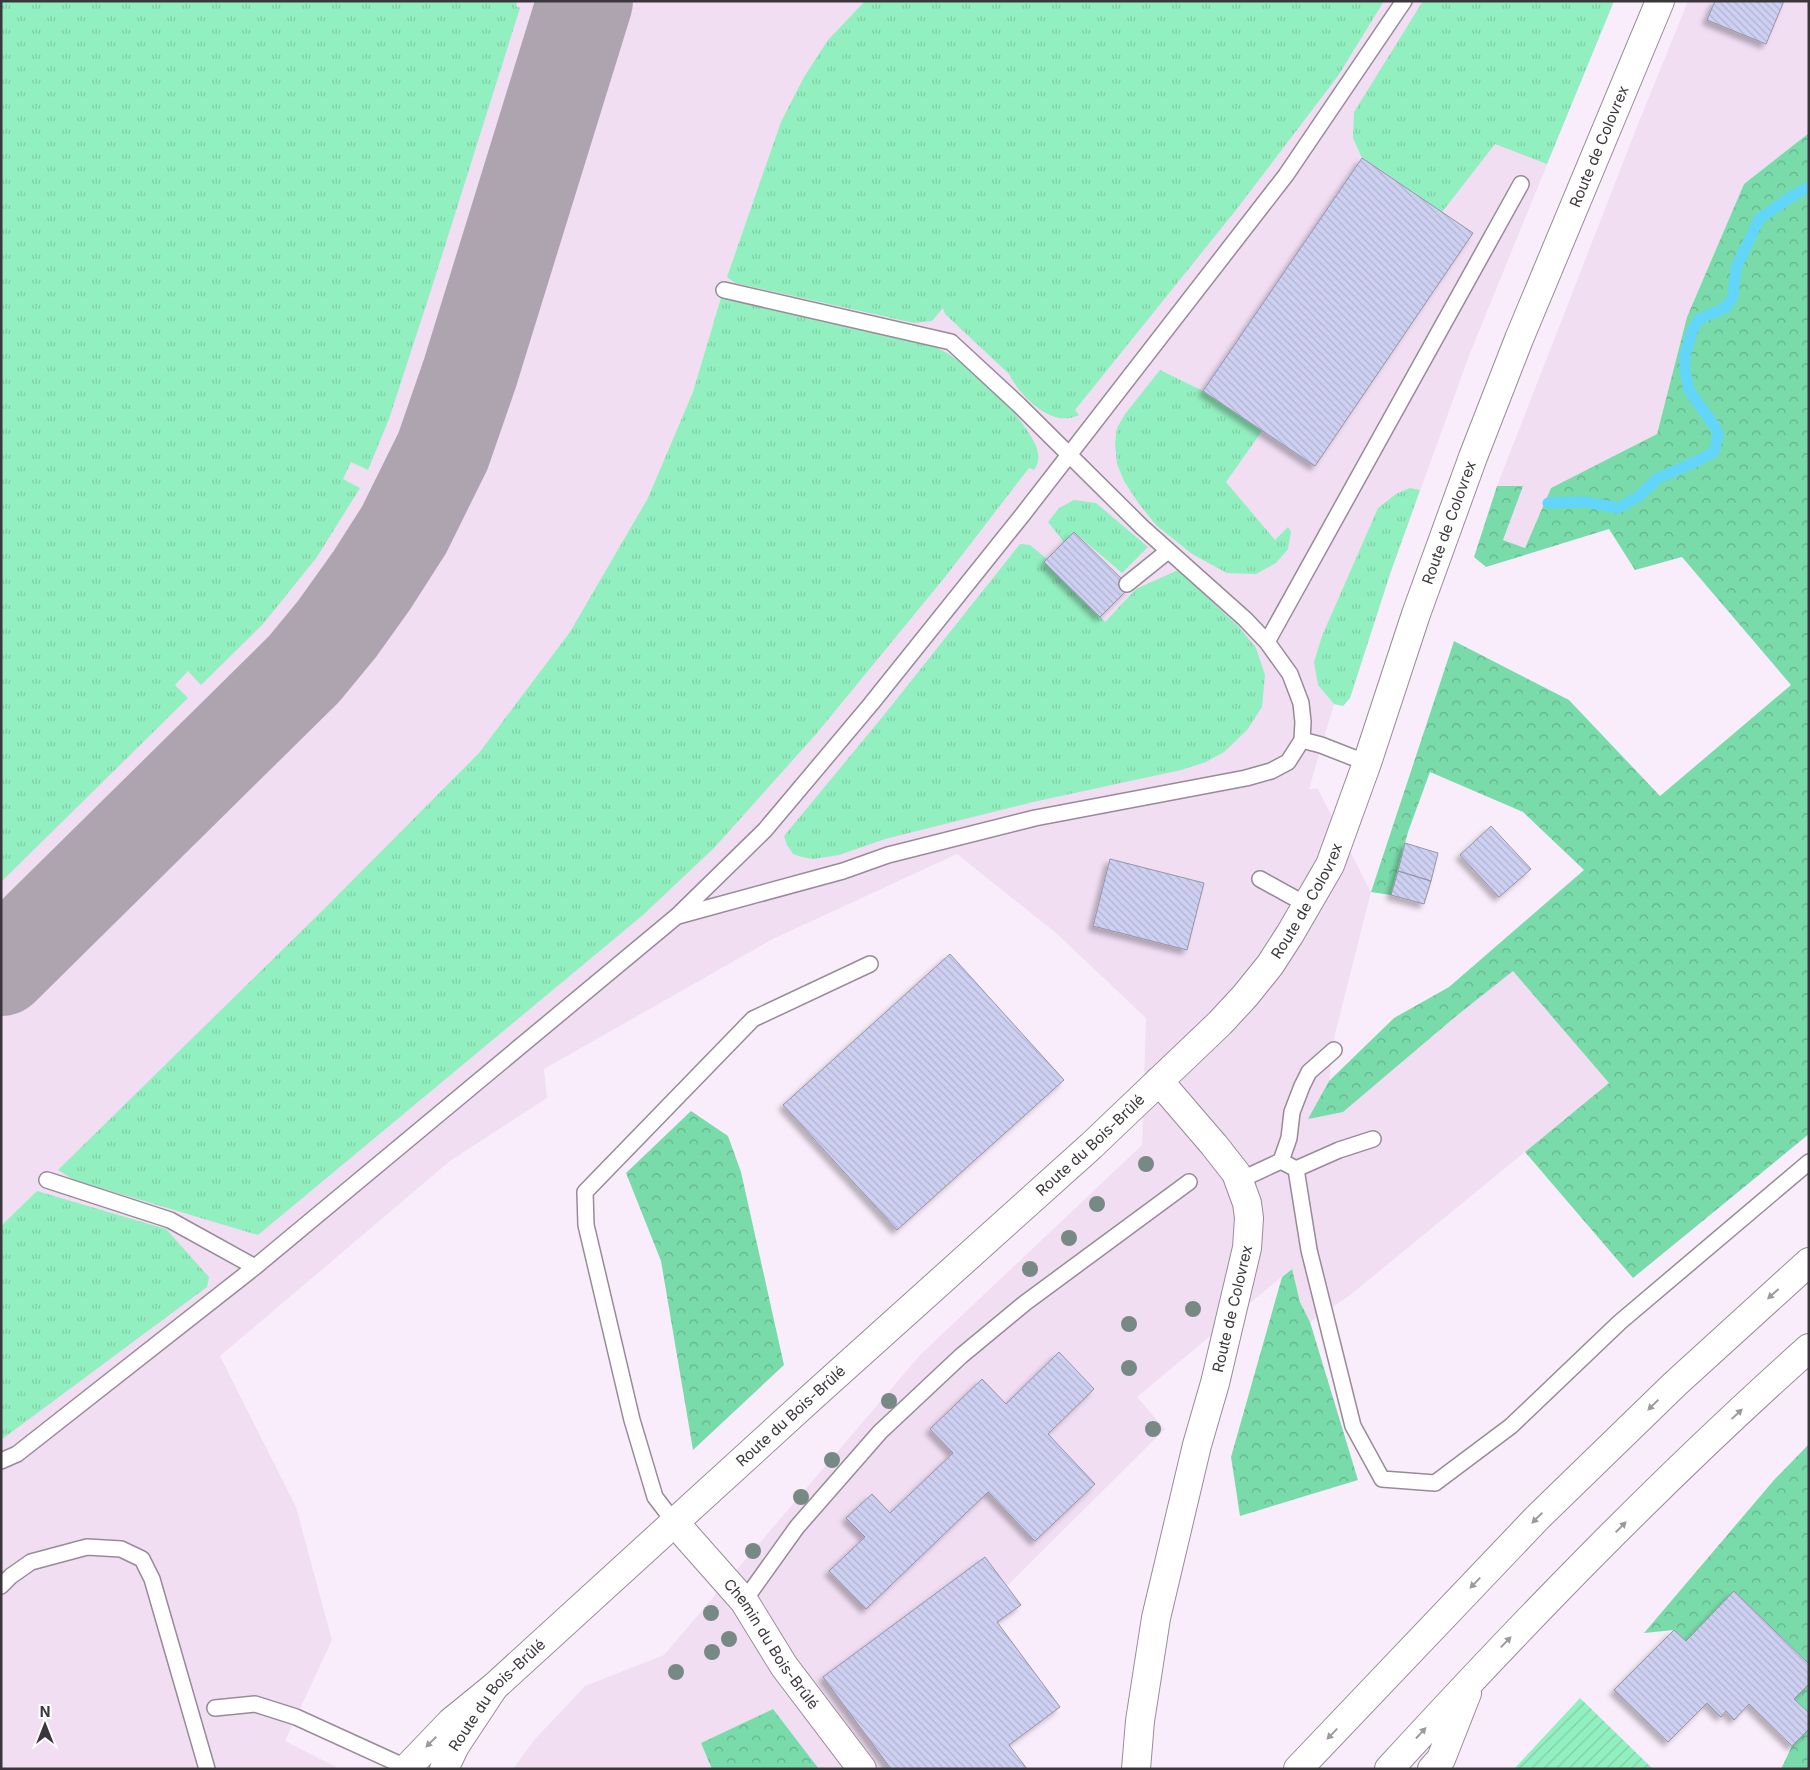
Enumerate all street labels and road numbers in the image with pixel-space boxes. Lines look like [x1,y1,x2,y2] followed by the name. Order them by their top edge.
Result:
[1565,83,1633,210] street label: Route de Colovrex
[1418,458,1480,587] street label: Route de Colovrex
[1267,840,1346,962] street label: Route de Colovrex
[1032,1090,1148,1200] street label: Route du Bois-Brûlé
[1208,1243,1256,1374] street label: Route de Colovrex
[732,1361,849,1471] street label: Route du Bois-Brûlé
[720,1574,823,1713] street label: Chemin du Bois-Brûlé
[444,1635,549,1754] street label: Route du Bois-Brûlé

